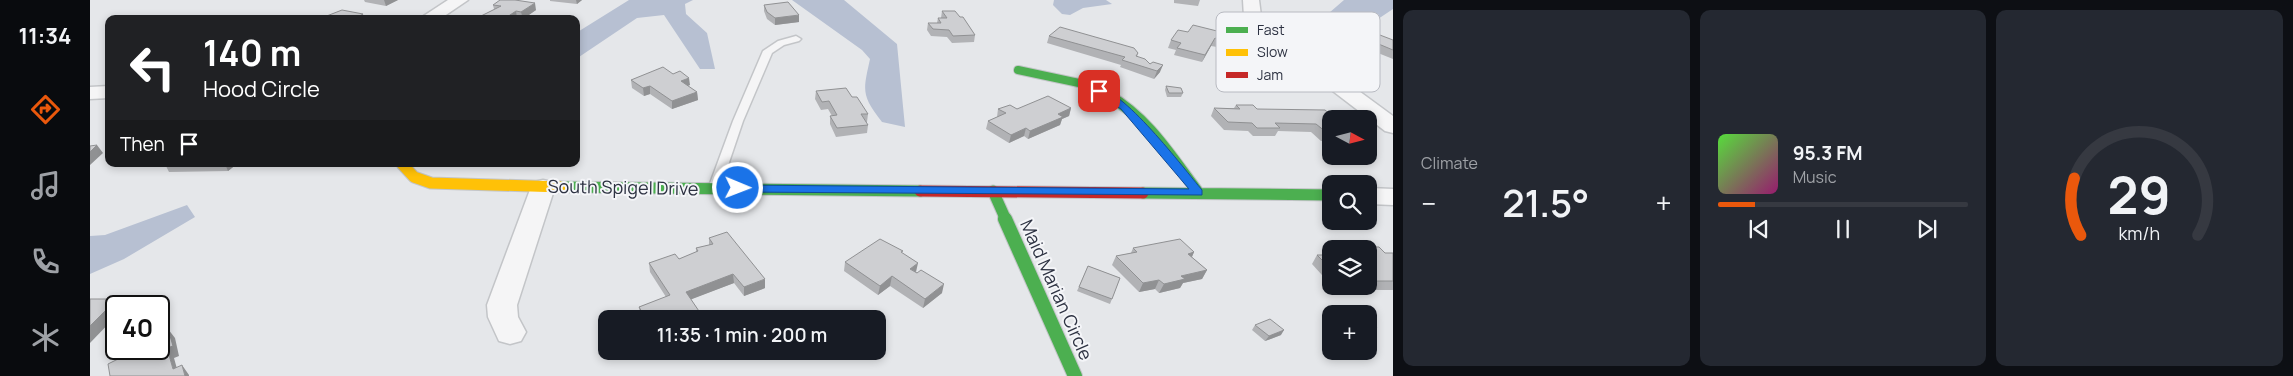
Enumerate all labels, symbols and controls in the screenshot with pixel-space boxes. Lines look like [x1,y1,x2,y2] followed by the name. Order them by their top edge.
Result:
[1216,12,1380,92] legend
[1257,20,1285,39] text: Fast
[19,21,72,51] text: 11:34
[203,29,301,77] text: 140 m
[120,35,185,100] icon: left
[1257,42,1288,61] text: Slow
[1257,65,1283,84] text: Jam
[1078,70,1120,112] pin
[203,74,320,104] text: Hood Circle
[1085,77,1113,105] icon: arrive
[28,92,63,127] icon: directions
[1322,110,1378,165] north arrow
[1322,110,1377,360] map controls
[175,130,203,158] icon: arrive
[120,131,165,157] text: Then
[1793,140,1862,166] text: 95.3 FM
[1421,152,1478,174] text: Climate
[2108,159,2171,230] text: 29
[711,161,763,213] position arrow
[1793,166,1837,188] text: Music
[28,168,63,203] icon: music
[547,174,699,200] street label: South Spigel Drive
[1322,175,1377,230] button: search
[1502,176,1589,228] text: 21.5°
[1421,184,1436,222] text: −
[1655,184,1672,222] text: +
[1015,215,1099,364] street label: Maid Marian Circle
[1745,215,1773,243] icon: previous
[1829,215,1857,243] icon: pause
[1913,215,1941,243] icon: next
[2119,221,2160,245] text: km/h
[1322,240,1377,295] button: layers
[28,244,63,279] icon: phone
[105,295,170,360] speed limit sign: 40
[1322,305,1377,360] button: +
[28,320,63,355] icon: climate
[657,322,827,348] text: 11:35 · 1 min · 200 m

